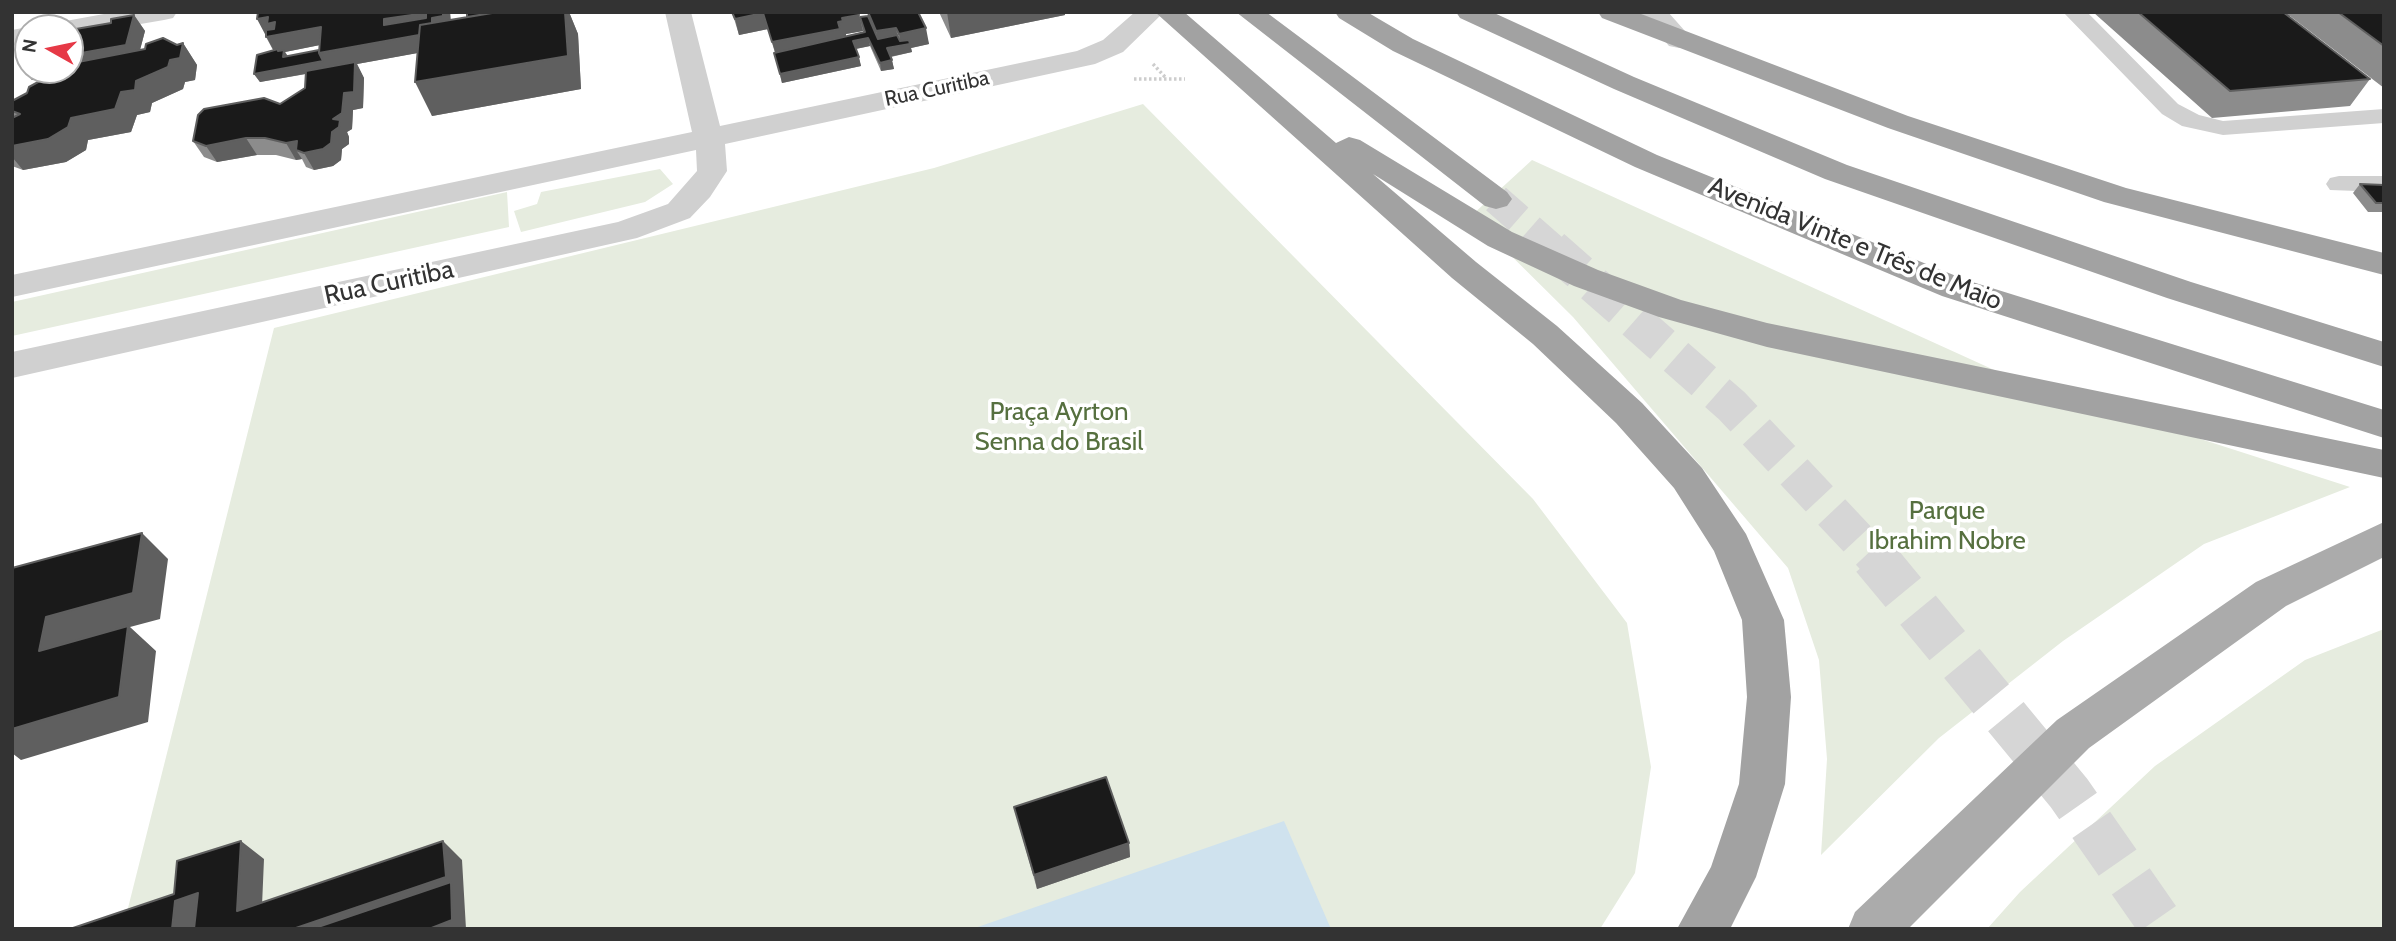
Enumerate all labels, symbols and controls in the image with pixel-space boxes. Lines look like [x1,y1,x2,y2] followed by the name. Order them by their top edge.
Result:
[14,14,84,84] north arrow
[17,38,42,54] text: N
[882,66,992,112] street label: Rua Curitiba
[1704,171,2006,317] street label: Avenida Vinte e Três de Maio
[321,254,457,312] street label: Rua Curitiba
[975,396,1143,458] park label: Praça Ayrton Senna do Brasil
[1868,495,2026,556] park label: Parque Ibrahim Nobre

